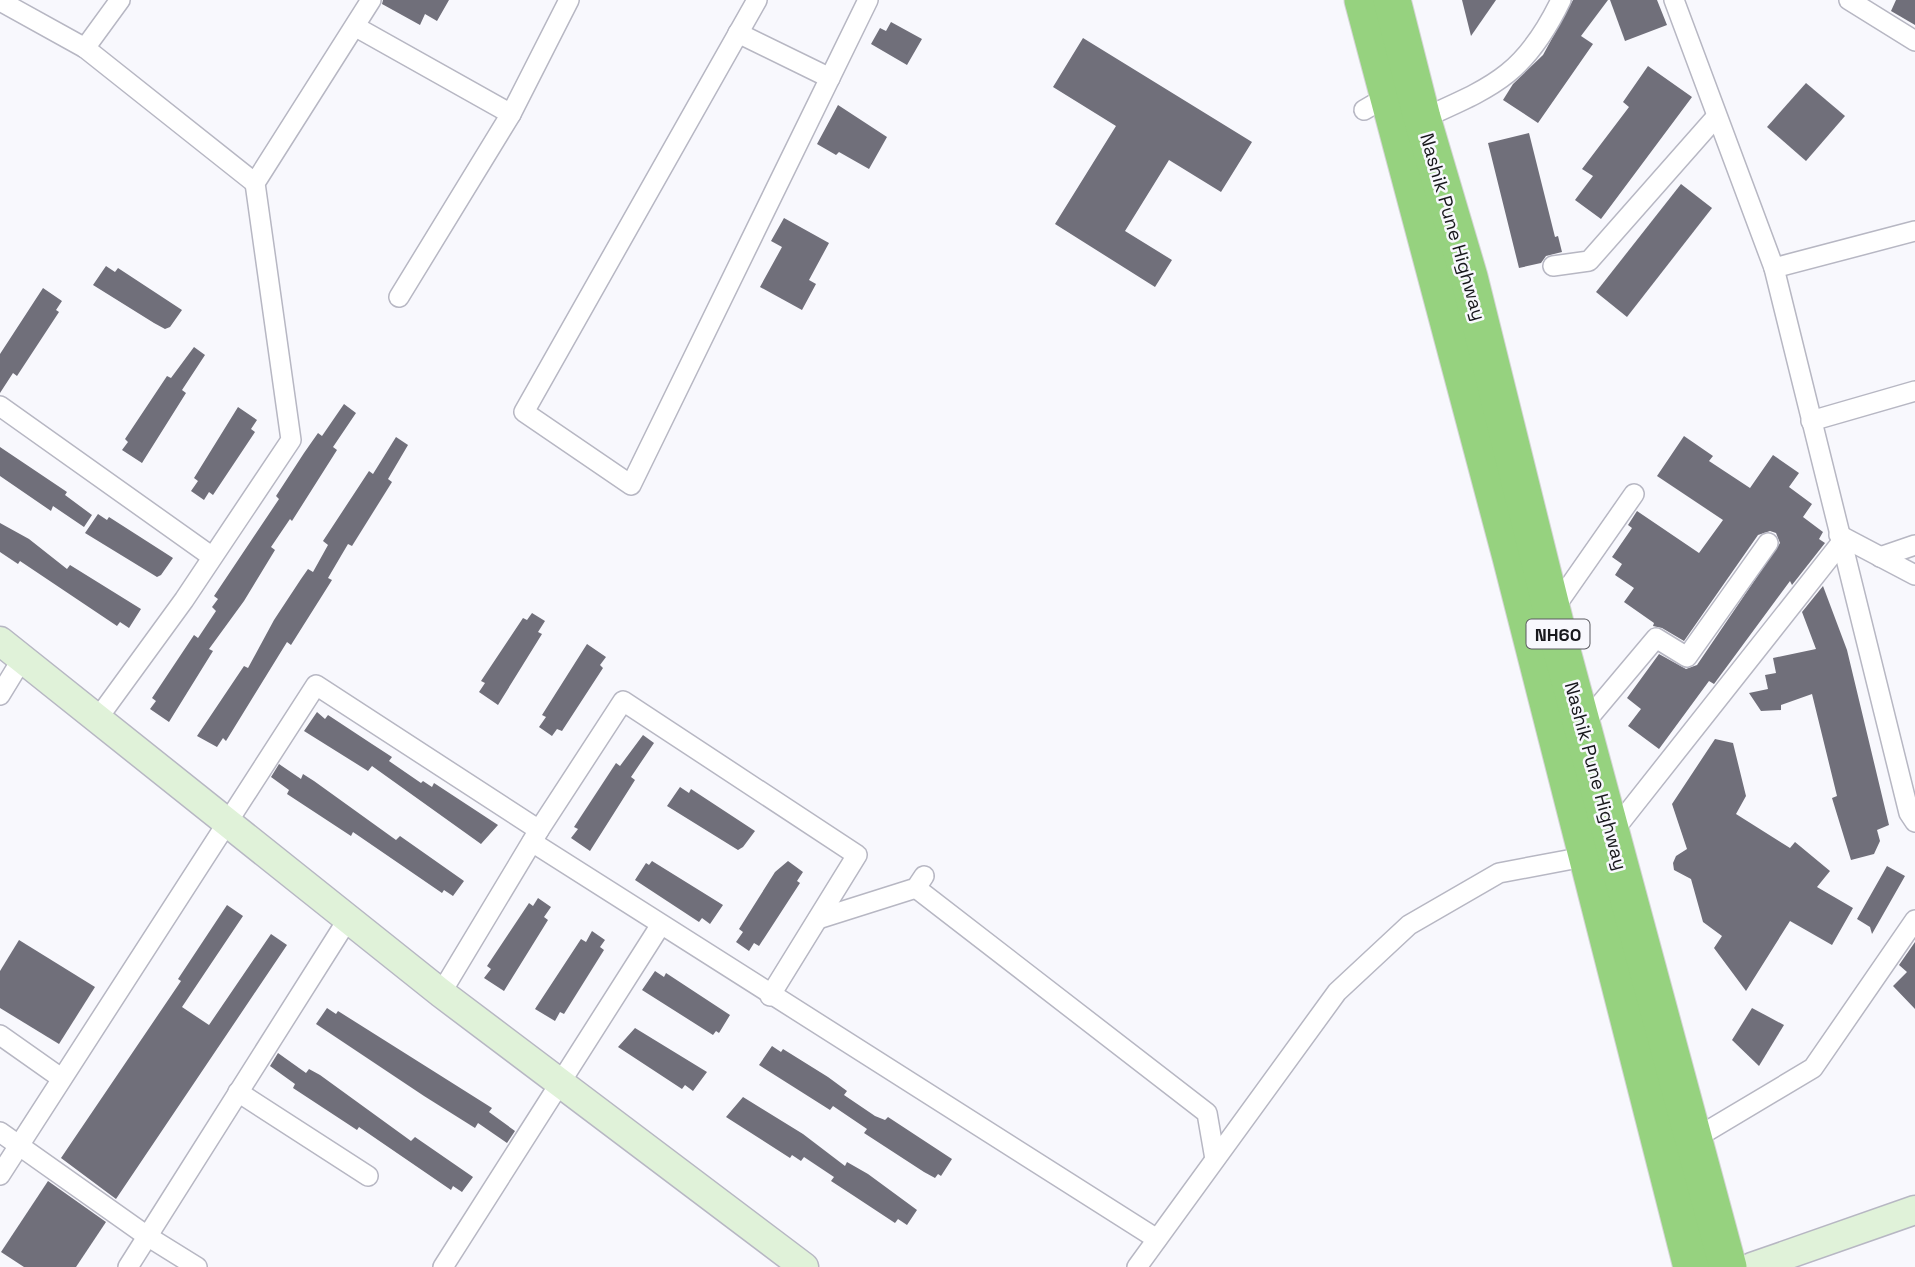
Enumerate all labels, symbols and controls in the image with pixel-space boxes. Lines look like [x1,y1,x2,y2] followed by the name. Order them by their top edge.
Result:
[1414,130,1492,324] street label: Nashik Pune Highway
[1526,620,1590,648] road number: NH60
[1559,679,1633,873] street label: Nashik Pune Highway

